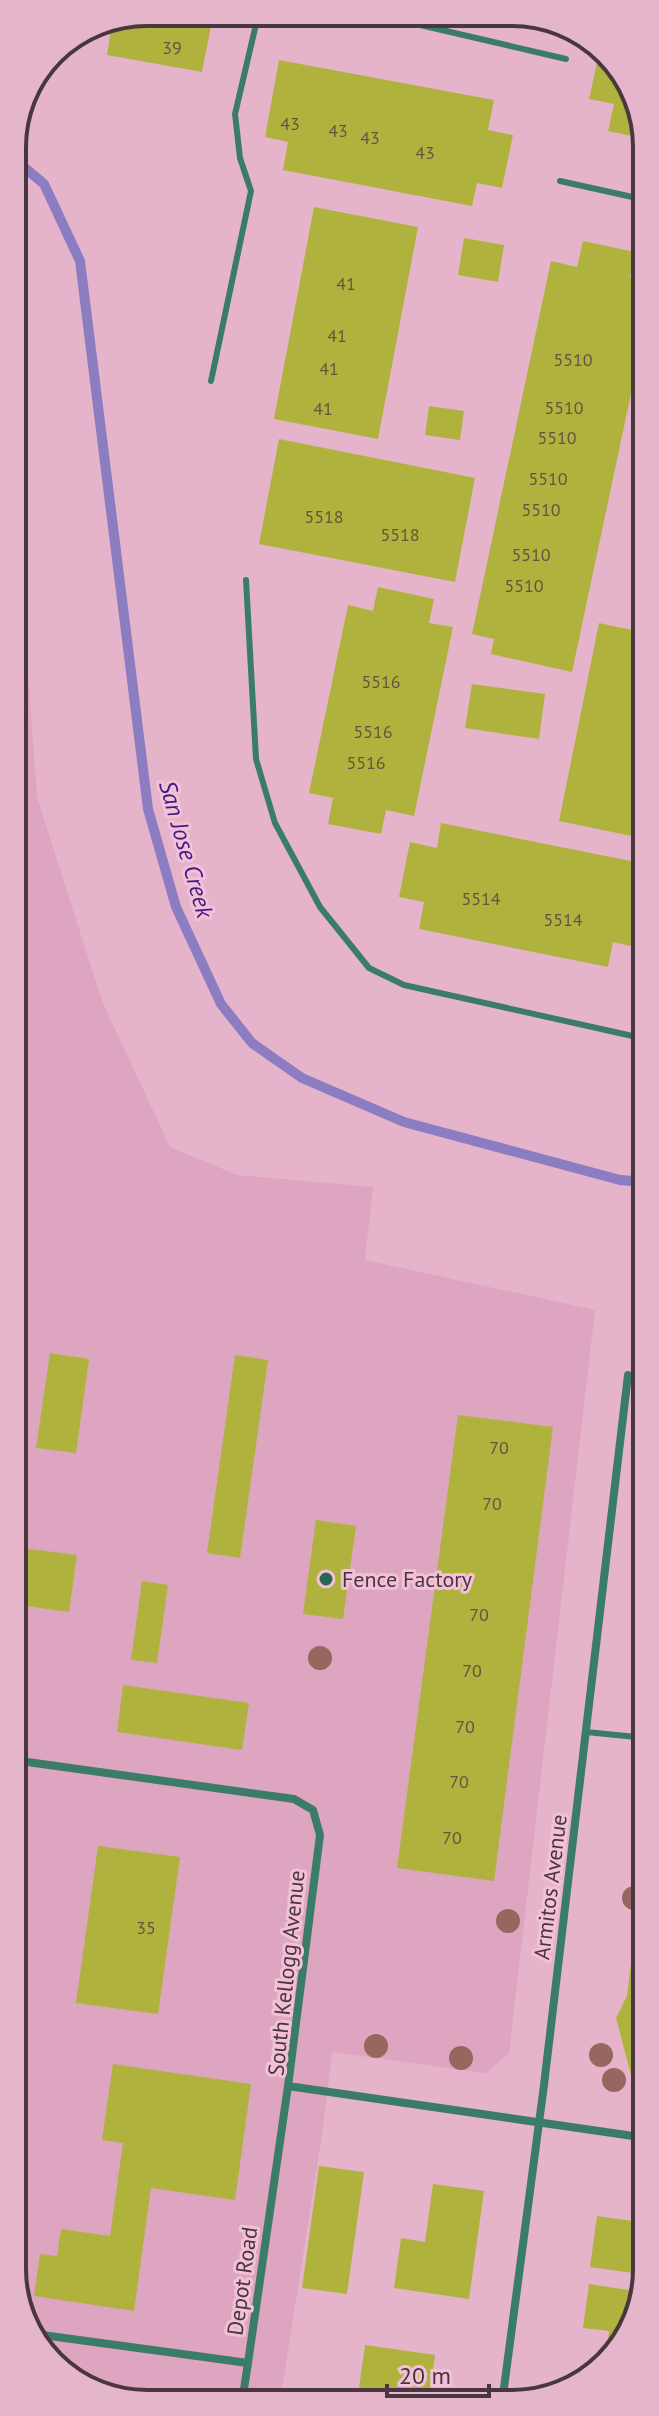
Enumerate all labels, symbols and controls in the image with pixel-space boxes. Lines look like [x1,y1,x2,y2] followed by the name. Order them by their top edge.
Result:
[162,36,182,59] house number: 39
[280,112,300,135] house number: 43
[328,119,348,142] house number: 43
[360,126,380,149] house number: 43
[415,141,435,164] house number: 43
[336,272,356,295] house number: 41
[327,324,347,347] house number: 41
[553,348,593,371] house number: 5510
[319,357,339,380] house number: 41
[544,396,584,419] house number: 5510
[313,397,333,420] house number: 41
[537,426,577,449] house number: 5510
[528,467,568,490] house number: 5510
[521,498,561,521] house number: 5510
[304,505,344,528] house number: 5518
[380,523,420,546] house number: 5518
[511,543,551,566] house number: 5510
[504,574,544,597] house number: 5510
[361,670,401,693] house number: 5516
[353,720,393,743] house number: 5516
[346,751,386,774] house number: 5516
[152,777,221,922] water label: San Jose Creek
[461,887,501,910] house number: 5514
[543,908,583,931] house number: 5514
[489,1436,509,1459] house number: 70
[482,1492,502,1515] house number: 70
[342,1565,473,1593] place label: Fence Factory
[317,1570,335,1588] marker: Fence Factory
[469,1603,489,1626] house number: 70
[462,1659,482,1682] house number: 70
[455,1715,475,1738] house number: 70
[449,1770,469,1793] house number: 70
[527,1813,573,1961] street label: Armitos Avenue
[442,1826,462,1849] house number: 70
[261,1869,311,2077] street label: South Kellogg Avenue
[136,1916,156,1939] house number: 35
[221,2225,263,2337] street label: Depot Road
[387,2348,489,2398] scale bar
[399,2360,451,2391] text: 20 m

